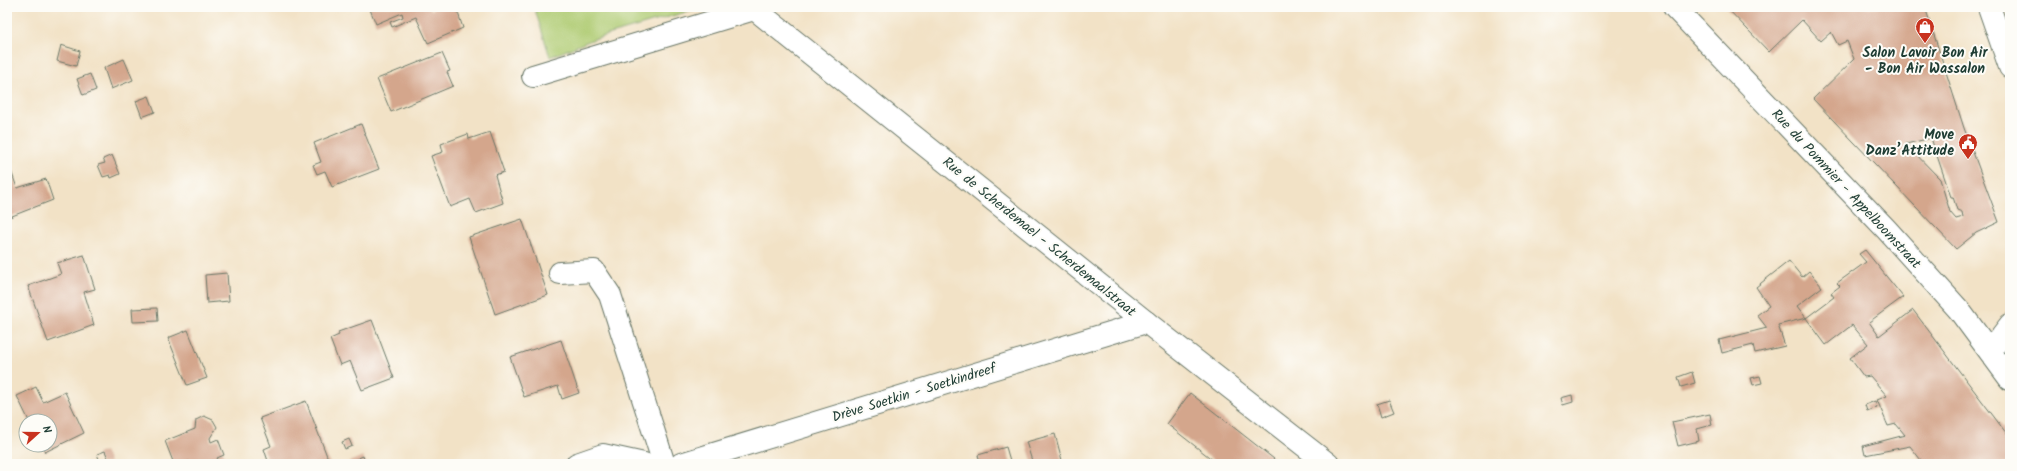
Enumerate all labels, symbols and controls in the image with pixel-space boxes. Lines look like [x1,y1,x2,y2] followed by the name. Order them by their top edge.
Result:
[1914,16,1936,44] shop icon: Salon Lavoir Bon Air - Bon Air Wassalon
[1862,42,1988,80] place label: Salon Lavoir Bon Air - Bon Air Wassalon
[1766,104,1927,274] street label: Rue du Pommier - Appelboomstraat
[1866,124,1954,162] place label: Move Danz’Attitude
[1957,132,1979,160] public building icon: Move Danz’Attitude
[937,152,1141,323] street label: Rue de Scherdemael - Scherdemaalstraat
[829,357,1000,428] street label: Drève Soetkin - Soetkindreef
[18,413,58,453] north arrow
[37,423,56,436] text: N

